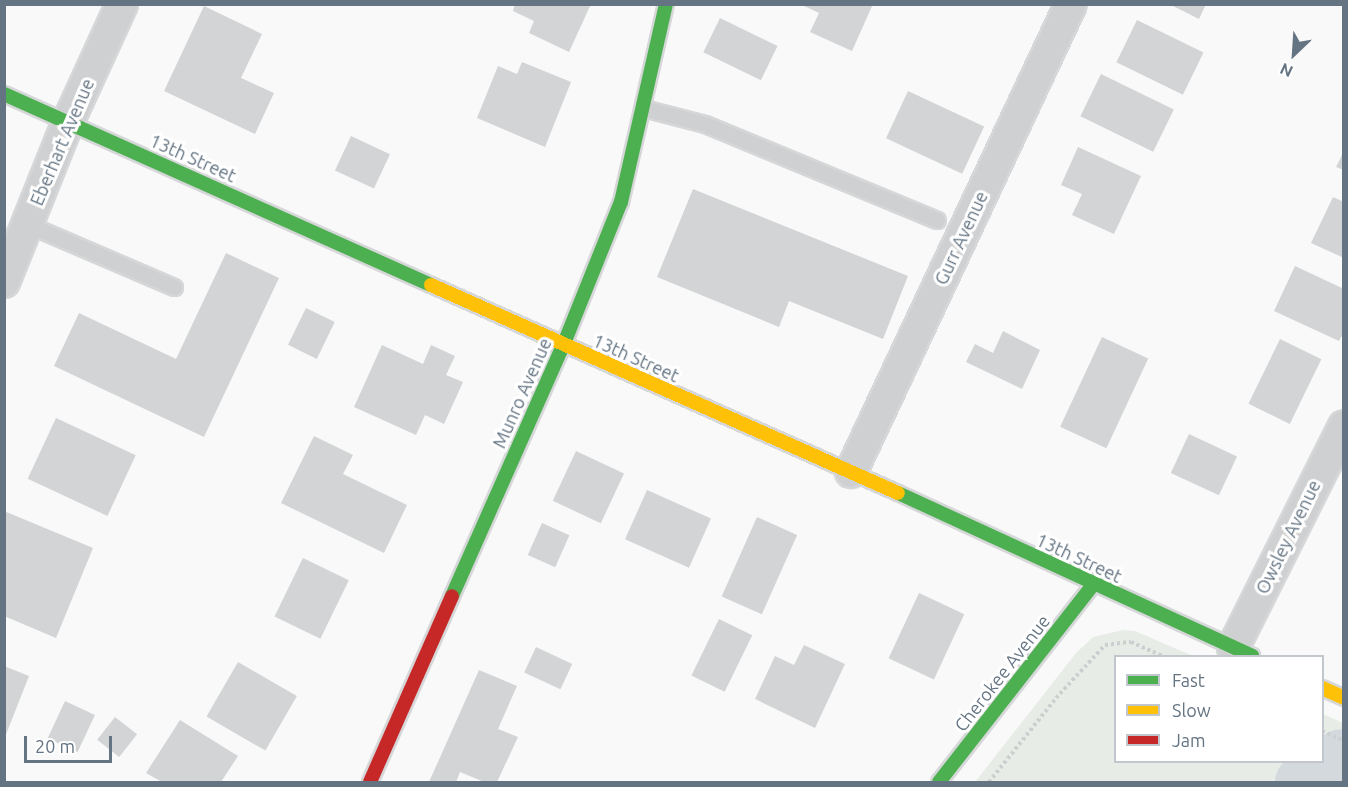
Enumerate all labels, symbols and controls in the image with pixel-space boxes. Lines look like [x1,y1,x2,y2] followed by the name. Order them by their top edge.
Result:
[1264,24,1324,84] north arrow
[1277,60,1296,81] text: N
[26,75,98,209] street label: Eberhart Avenue
[147,129,239,187] street label: 13th Street
[930,188,992,288] street label: Gurr Avenue
[590,329,682,387] street label: 13th Street
[488,335,556,451] street label: Munro Avenue
[1251,477,1325,597] street label: Owsley Avenue
[1033,529,1125,587] street label: 13th Street
[950,610,1054,736] street label: Cherokee Avenue
[1114,655,1324,763] legend
[1172,670,1205,690] text: Fast
[1172,700,1211,720] text: Slow
[27,724,116,762] scale bar
[1172,730,1206,750] text: Jam
[35,736,75,756] text: 20 m

